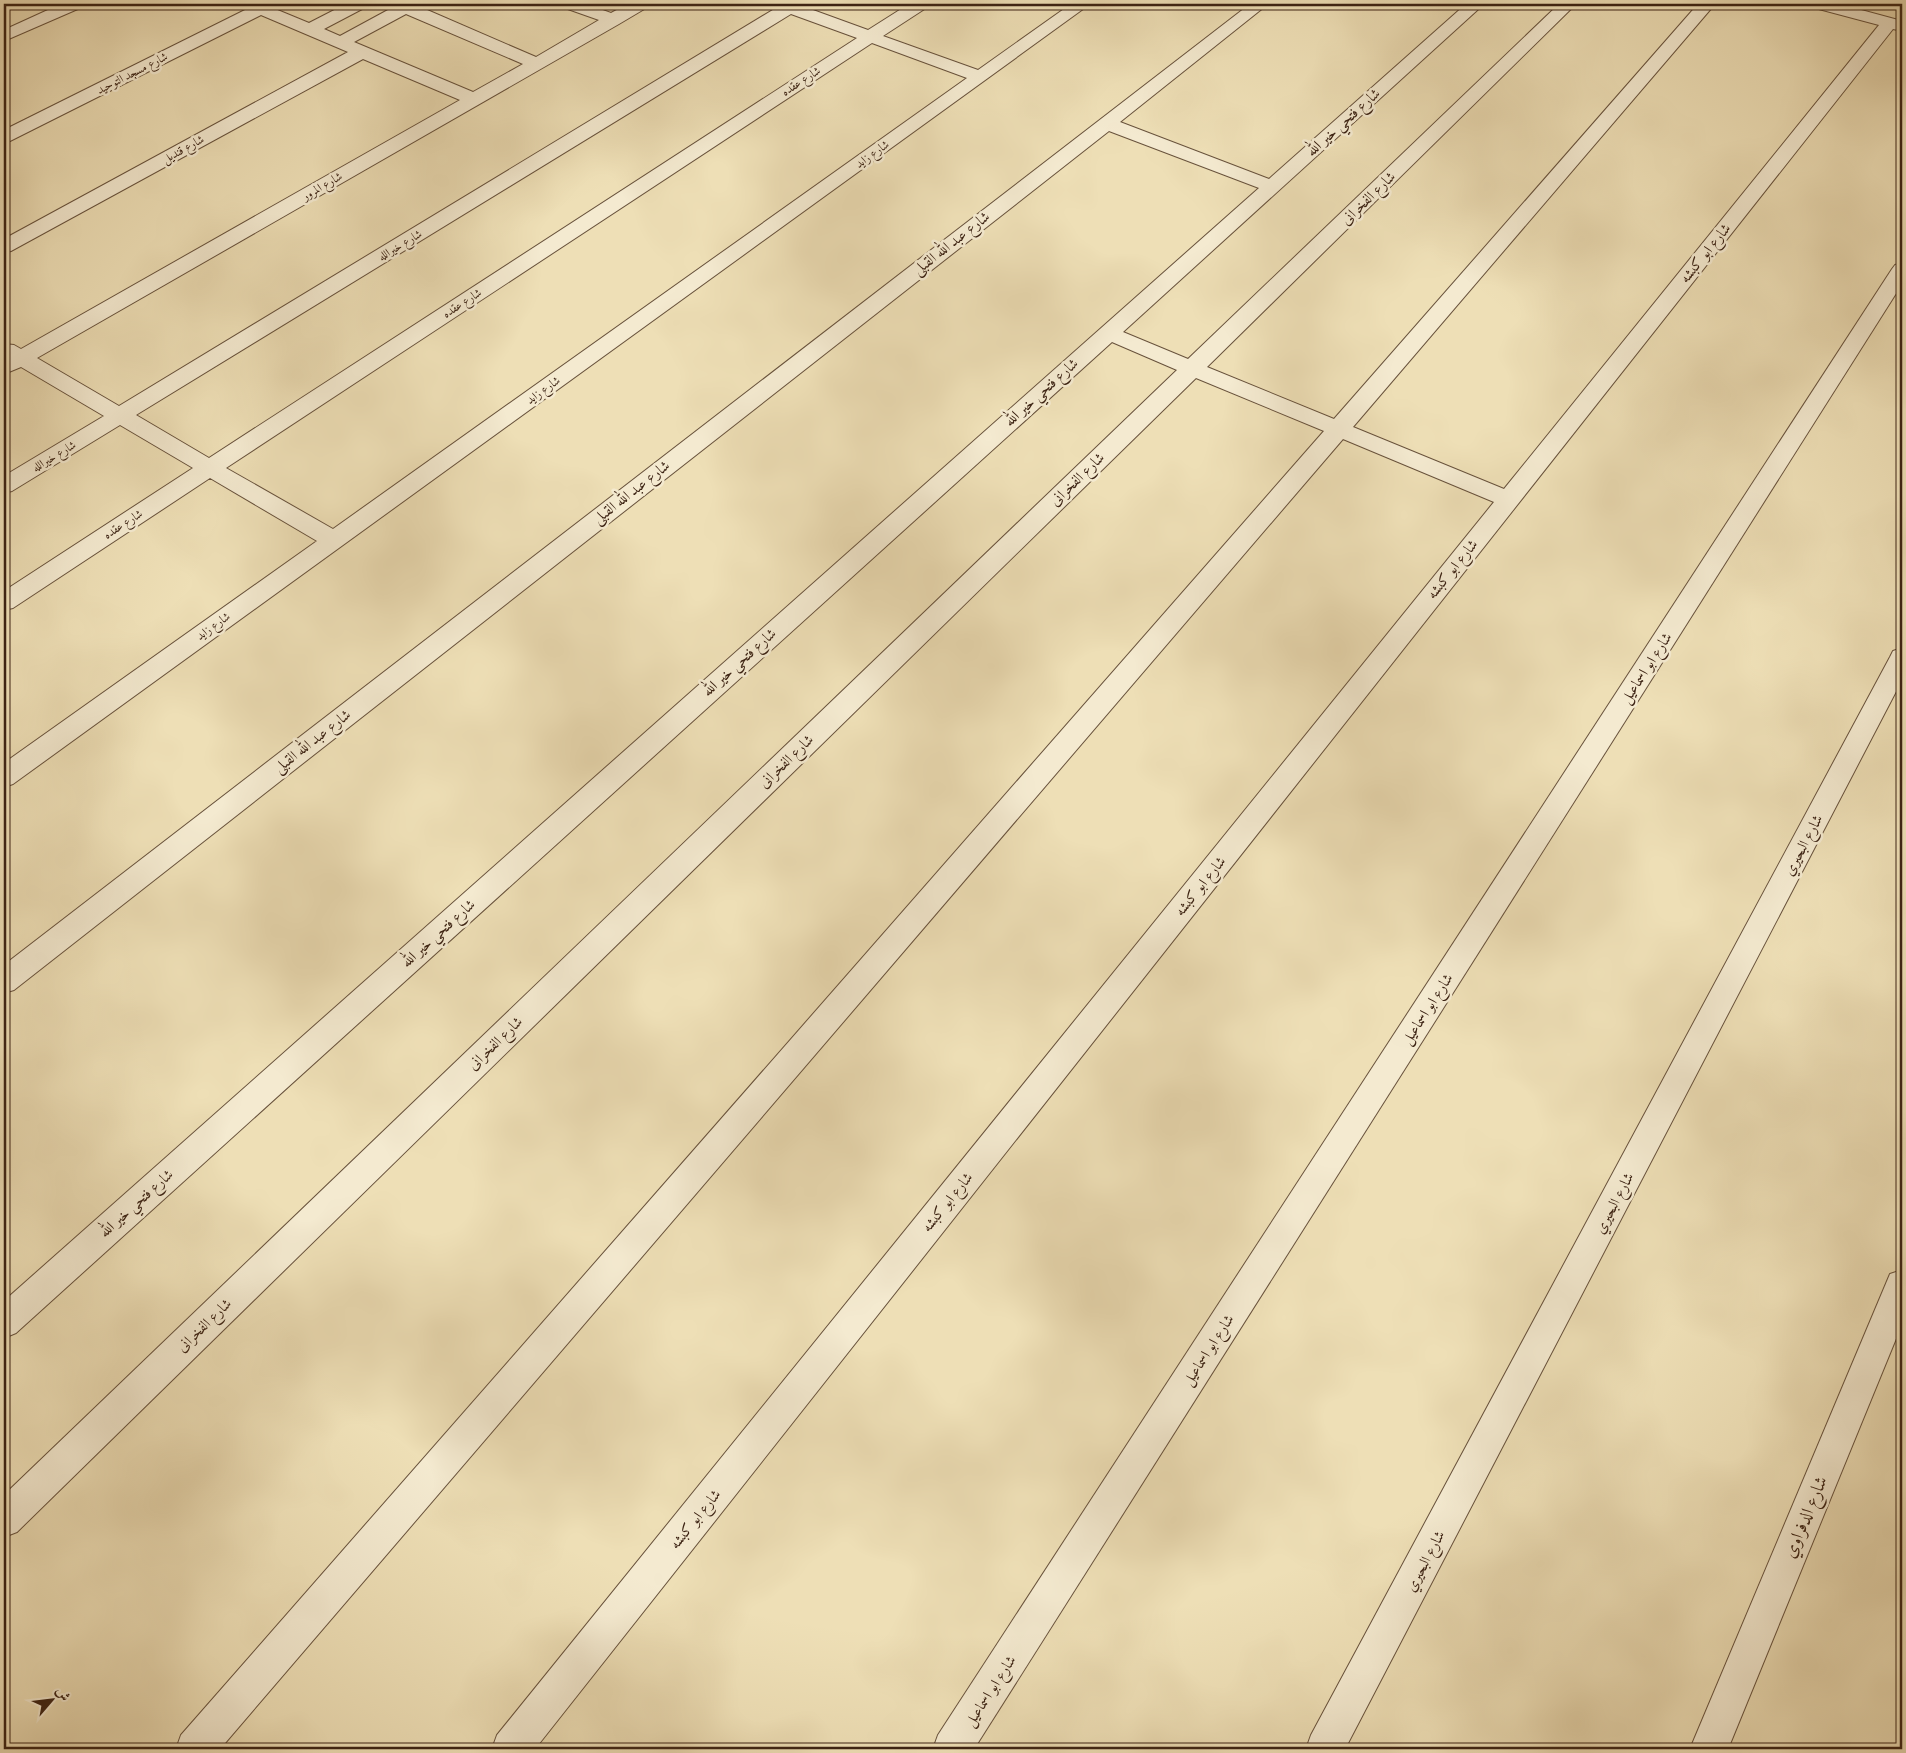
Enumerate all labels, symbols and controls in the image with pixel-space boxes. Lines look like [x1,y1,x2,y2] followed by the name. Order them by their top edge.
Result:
[94,49,172,100] street label: شارع مسجد التوحيد
[779,63,825,102] street label: شارع عقده
[1300,82,1387,164] street label: شارع فتحي خير الله
[160,132,208,170] street label: شارع قنديل
[852,137,894,174] street label: شارع زايد
[1337,167,1402,231] street label: شارع الفخرانى
[299,169,347,207] street label: شارع المرور
[907,205,996,282] street label: شارع عبد الله القبلى
[1675,220,1738,289] street label: شارع ابو كبشه
[376,226,427,267] street label: شارع خيرالله
[440,285,486,324] street label: شارع عقده
[998,352,1085,434] street label: شارع فتحي خير الله
[523,373,565,410] street label: شارع زايد
[30,437,81,478] street label: شارع خيرالله
[1046,448,1111,512] street label: شارع الفخرانى
[587,454,676,531] street label: شارع عبد الله القبلى
[101,506,147,545] street label: شارع عقده
[1422,536,1485,605] street label: شارع ابو كبشه
[193,609,235,646] street label: شارع زايد
[696,622,783,704] street label: شارع فتحي خير الله
[1616,629,1679,709] street label: شارع ابو اسماعيل
[268,703,357,780] street label: شارع عبد الله القبلى
[755,730,820,794] street label: شارع الفخرانى
[1779,811,1830,880] street label: شارع البحيري
[1170,853,1233,922] street label: شارع ابو كبشه
[395,893,482,975] street label: شارع فتحي خير الله
[1397,970,1460,1050] street label: شارع ابو اسماعيل
[464,1012,529,1076] street label: شارع الفخرانى
[93,1163,180,1245] street label: شارع فتحي خير الله
[917,1169,980,1238] street label: شارع ابو كبشه
[1590,1169,1641,1238] street label: شارع البحيري
[173,1294,238,1358] street label: شارع الفخرانى
[1178,1311,1241,1391] street label: شارع ابو اسماعيل
[1778,1473,1836,1563] street label: شارع الدفراوي
[665,1486,728,1555] street label: شارع ابو كبشه
[1401,1527,1452,1596] street label: شارع البحيري
[960,1652,1023,1732] street label: شارع ابو اسماعيل
[28,1676,78,1726] north arrow
[52,1684,74,1704] text: ش

